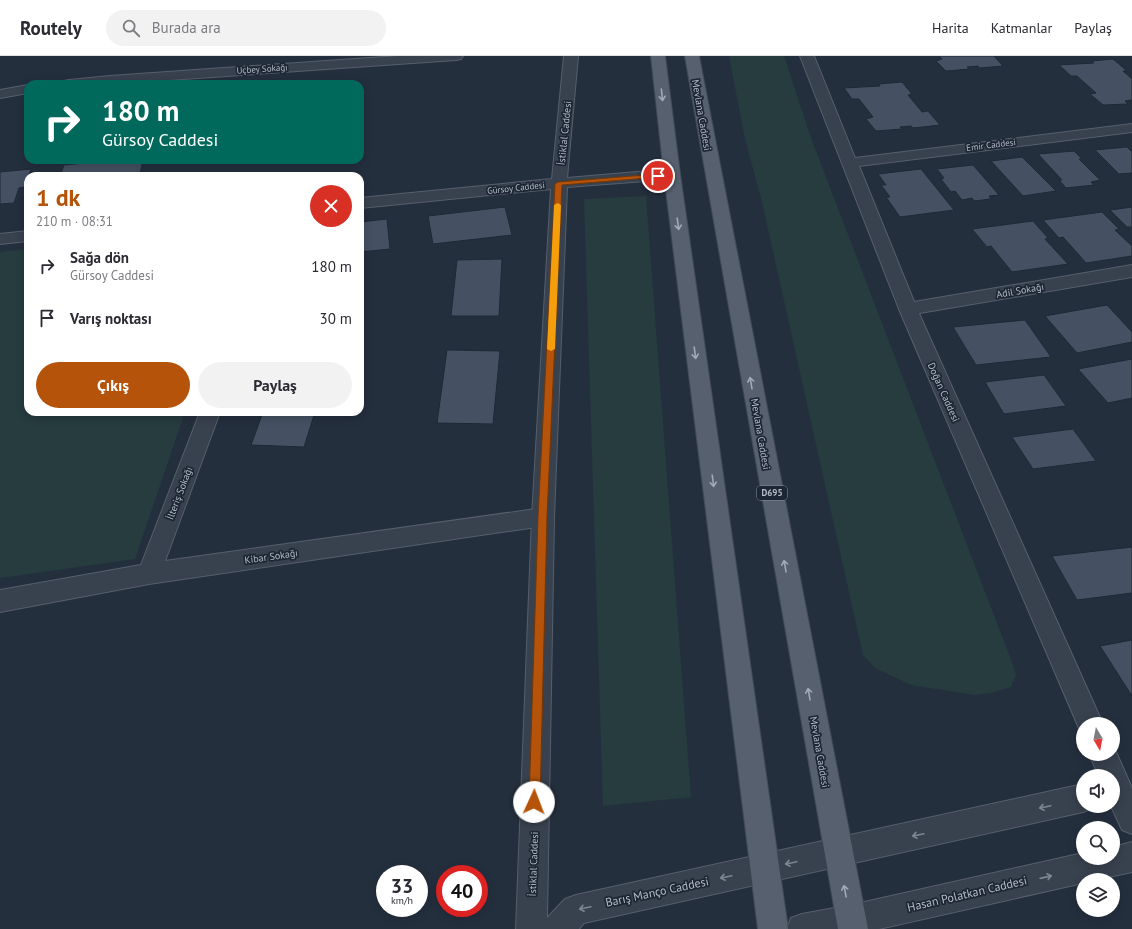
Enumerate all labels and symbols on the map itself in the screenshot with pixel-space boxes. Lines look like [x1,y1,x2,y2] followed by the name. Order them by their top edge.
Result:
[236,61,288,76] street label: Uçbey Sokağı
[689,79,714,152] street label: Mevlana Caddesi
[658,88,666,101] one-way arrow
[555,100,574,166] street label: İstiklal Caddesi
[965,136,1016,153] street label: Emir Caddesi
[641,159,675,193] pin
[486,179,545,196] street label: Gürsoy Caddesi
[674,217,682,230] one-way arrow
[995,280,1045,301] street label: Adil Sokağı
[691,346,699,359] one-way arrow
[925,361,962,424] street label: Doğan Caddesi
[747,377,755,390] one-way arrow
[748,398,773,471] street label: Mevlana Caddesi
[163,465,196,521] street label: İlteriş Sokağı
[709,475,716,488] one-way arrow
[757,486,787,500] road number: D695
[244,546,299,567] street label: Kibar Sokağı
[781,560,789,573] one-way arrow
[805,688,813,701] one-way arrow
[807,716,832,789] street label: Mevlana Caddesi
[1076,717,1120,761] north arrow
[513,781,555,823] position arrow
[1039,803,1052,811] one-way arrow
[526,831,541,897] street label: İstiklal Caddesi
[912,831,925,839] one-way arrow
[785,859,798,867] one-way arrow
[436,865,488,917] speed limit sign: 40
[906,872,1028,915] street label: Hasan Polatkan Caddesi
[1039,872,1052,880] one-way arrow
[604,873,710,910] street label: Barış Manço Caddesi
[720,874,733,882] one-way arrow
[841,885,849,898] one-way arrow
[579,905,592,913] one-way arrow

